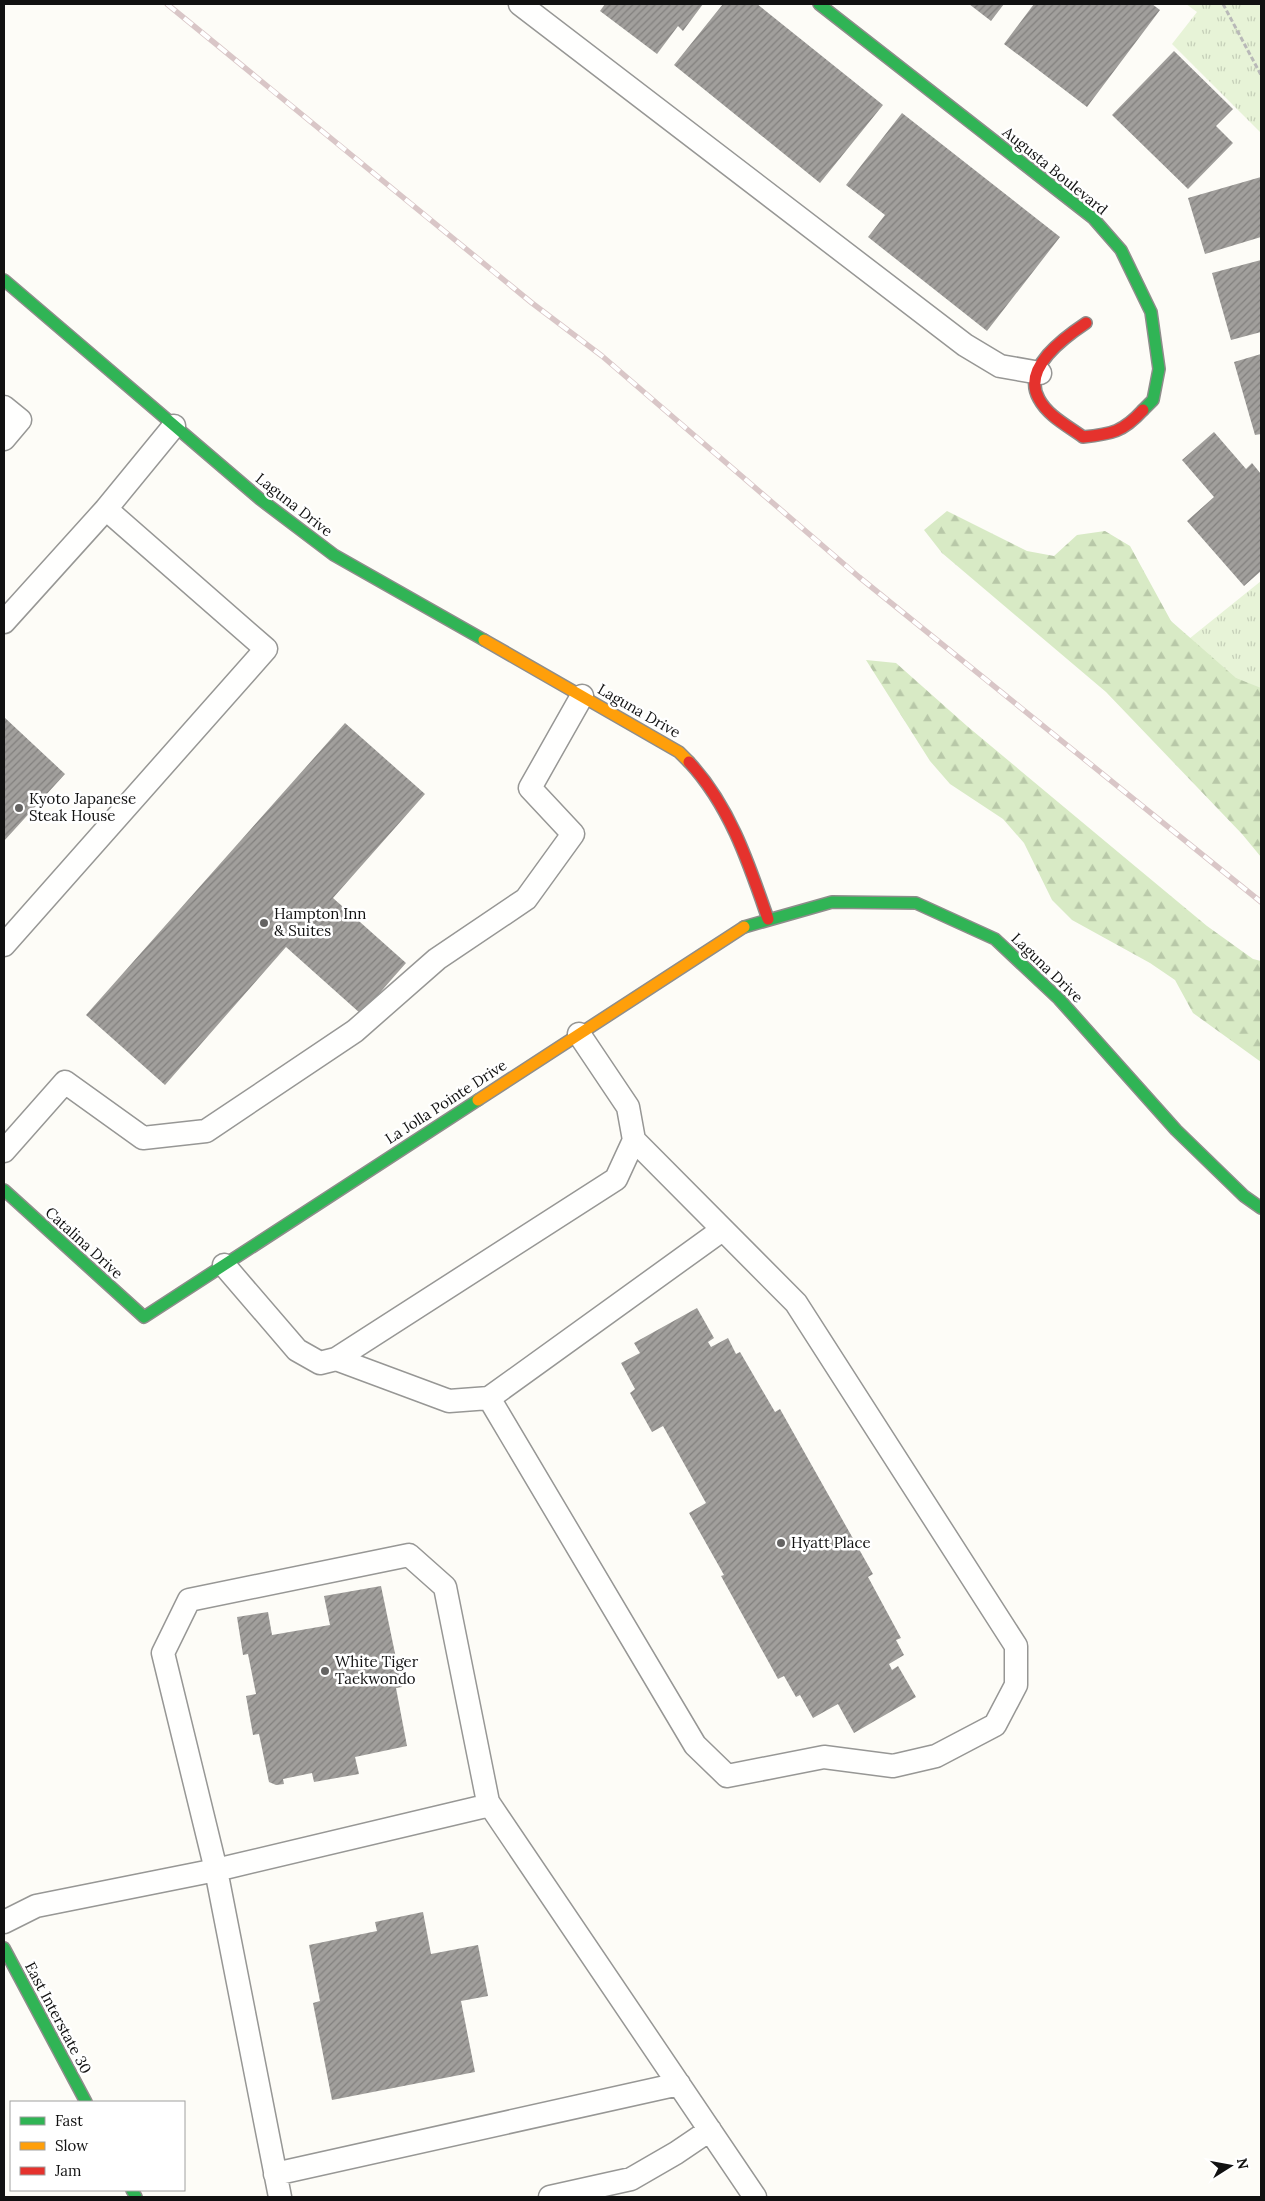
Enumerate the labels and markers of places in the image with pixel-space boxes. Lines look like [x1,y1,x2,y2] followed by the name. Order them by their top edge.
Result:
[29,789,136,825] place label: Kyoto Japanese Steak House
[13,802,25,814] marker: Kyoto Japanese Steak House
[274,904,366,940] place label: Hampton Inn & Suites
[258,917,270,929] marker: Hampton Inn & Suites
[791,1533,871,1552] place label: Hyatt Place
[775,1537,787,1549] marker: Hyatt Place
[335,1652,419,1688] place label: White Tiger Taekwondo
[319,1665,331,1677] marker: White Tiger Taekwondo

